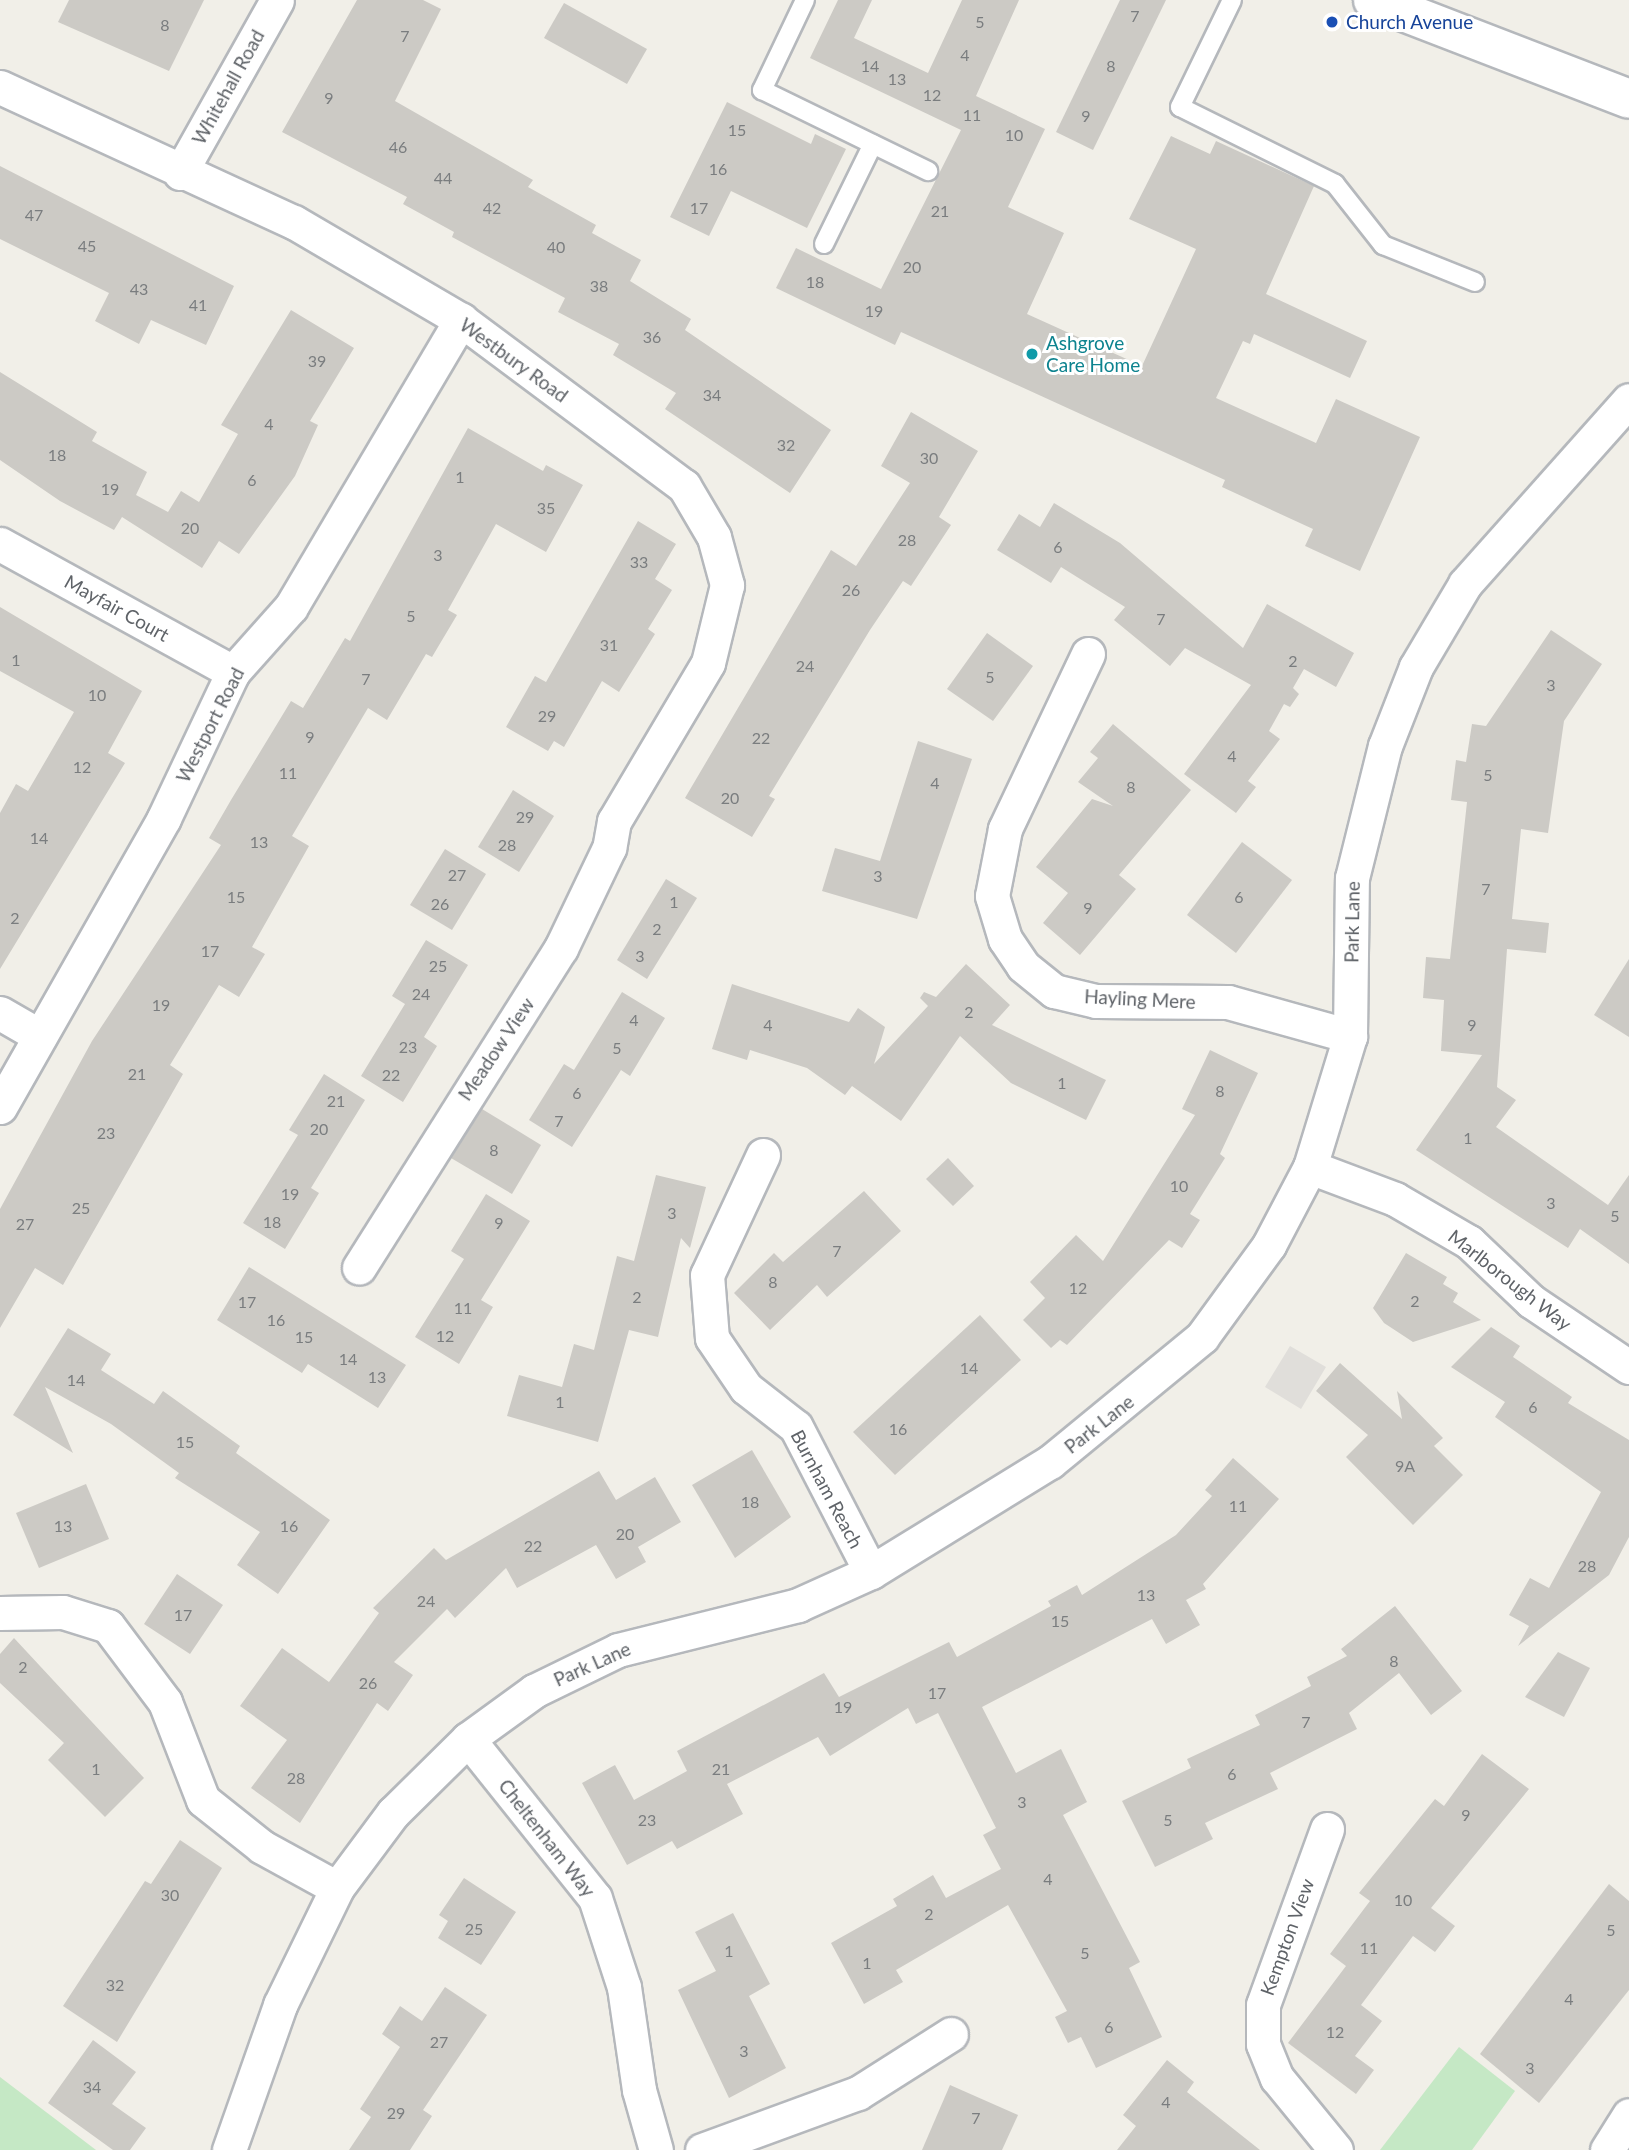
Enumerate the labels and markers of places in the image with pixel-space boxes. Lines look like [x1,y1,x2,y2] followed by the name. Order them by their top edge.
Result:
[1346,11,1474,33] place label: Church Avenue
[1324,14,1340,30] marker: Church Avenue
[1046,332,1140,376] place label: Ashgrove Care Home
[1024,346,1040,362] marker: Ashgrove Care Home

